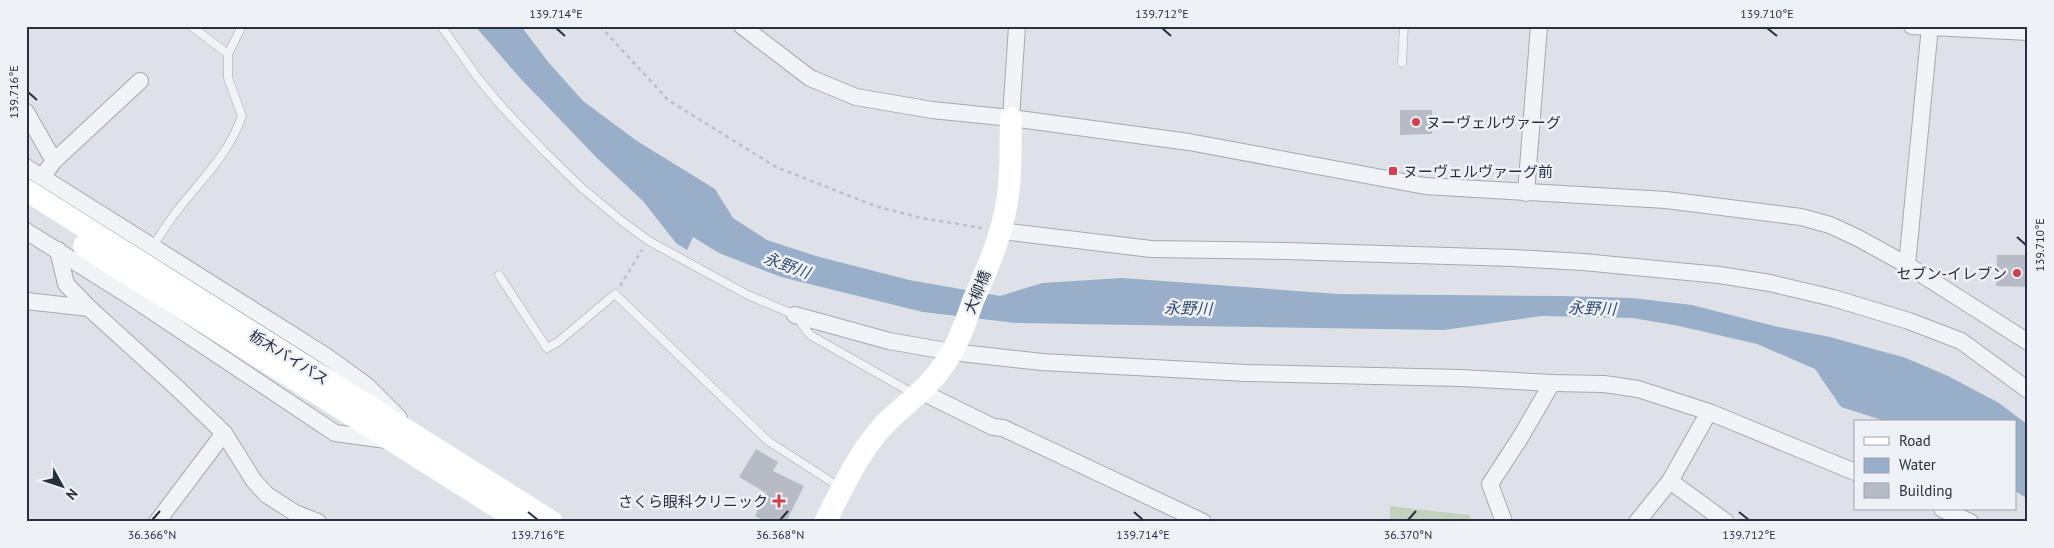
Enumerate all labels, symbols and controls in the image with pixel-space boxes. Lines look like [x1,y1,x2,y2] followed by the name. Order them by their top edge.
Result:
[529,6,583,21] text: 139.714°E
[1135,6,1189,21] text: 139.712°E
[1740,6,1794,21] text: 139.710°E
[6,65,21,119] text: 139.716°E
[1426,113,1561,132] place label: ヌーヴェルヴァーグ
[1410,116,1422,128] marker: ヌーヴェルヴァーグ
[1403,162,1553,181] place label: ヌーヴェルヴァーグ前
[1387,165,1399,177] marker: ヌーヴェルヴァーグ前
[2032,218,2047,272] text: 139.710°E
[761,247,815,283] water label: 永野川
[1897,264,2007,283] place label: セブン-イレブン
[2011,267,2023,279] marker: セブン-イレブン
[960,268,994,316] street label: 大柳橋
[1568,297,1618,319] water label: 永野川
[1164,298,1214,318] water label: 永野川
[246,325,332,389] street label: 栃木バイパス
[1854,420,2016,510] legend
[1899,431,1931,450] text: Road
[1899,455,1936,474] text: Water
[38,460,88,510] north arrow
[1899,481,1953,500] text: Building
[62,485,82,504] text: N
[618,492,768,511] place label: さくら眼科クリニック
[772,494,786,508] marker: さくら眼科クリニック
[128,527,176,542] text: 36.366°N
[511,527,565,542] text: 139.716°E
[756,527,804,542] text: 36.368°N
[1116,527,1170,542] text: 139.714°E
[1384,527,1432,542] text: 36.370°N
[1722,527,1776,542] text: 139.712°E

